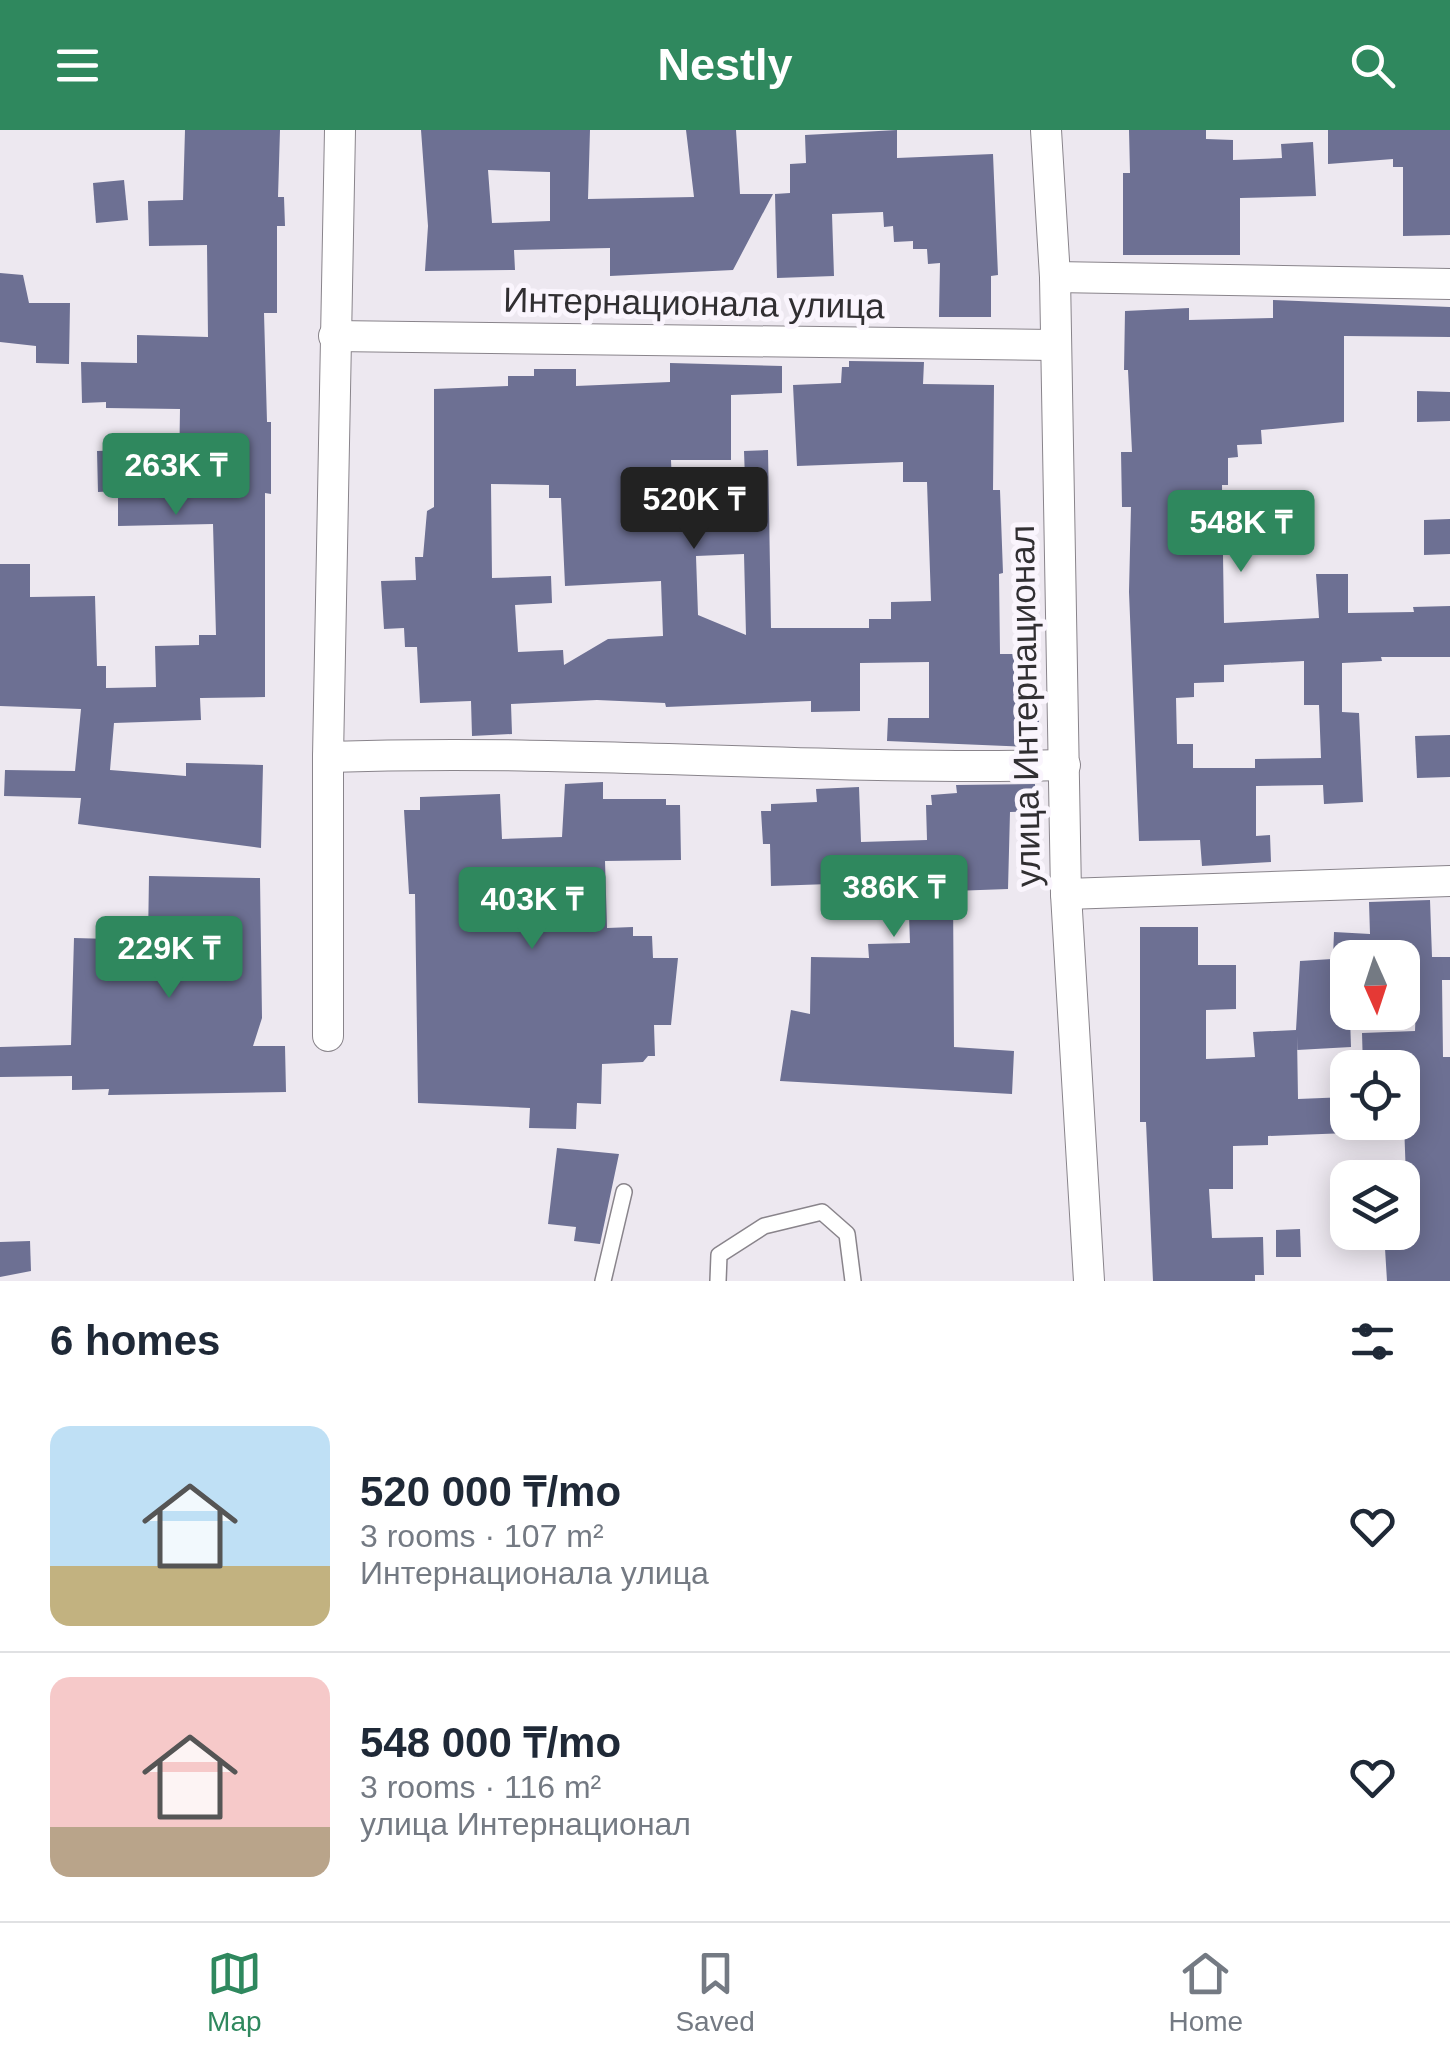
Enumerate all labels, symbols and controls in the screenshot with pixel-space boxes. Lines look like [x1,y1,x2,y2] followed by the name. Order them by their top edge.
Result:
[50,38,105,93] icon: menu
[1345,38,1400,93] icon: search
[657,39,793,90] text: Nestly
[503,280,886,325] street label: Интернационала улица
[95,433,257,518] pin: 263K ₸
[125,447,227,483] text: 263K ₸
[613,467,775,552] pin: 520K ₸
[643,481,745,517] text: 520K ₸
[1160,490,1322,575] pin: 548K ₸
[1190,504,1292,540] text: 548K ₸
[1002,525,1047,887] street label: улица Интернационал
[813,855,975,940] pin: 386K ₸
[451,867,613,952] pin: 403K ₸
[843,869,945,905] text: 386K ₸
[481,881,583,917] text: 403K ₸
[88,916,250,1001] pin: 229K ₸
[118,930,220,966] text: 229K ₸
[1330,940,1420,1030] north arrow
[1330,940,1420,1250] map controls
[1330,1050,1420,1140] button: locate
[1330,1160,1420,1250] button: layers
[1345,1314,1400,1369] icon: filters
[50,1317,220,1364] text: 6 homes
[130,1466,250,1586] icon: home
[360,1468,621,1515] text: 520 000 ₸/mo
[1345,1499,1400,1554] icon: heart
[360,1518,604,1554] text: 3 rooms · 107 m²
[360,1555,709,1591] text: Интернационала улица
[130,1717,250,1837] icon: home
[360,1719,621,1766] text: 548 000 ₸/mo
[1345,1750,1400,1805] icon: heart
[360,1769,601,1805] text: 3 rooms · 116 m²
[360,1806,691,1842] text: улица Интернационал
[207,1946,262,2038] tab: Map
[675,1946,755,2038] tab: Saved
[1168,1946,1243,2038] tab: Home

